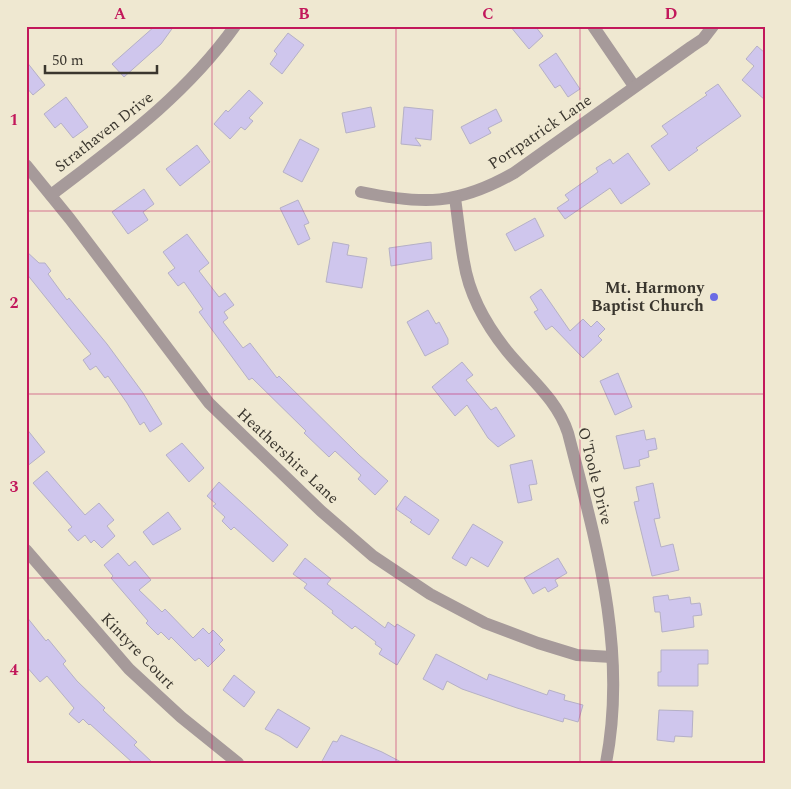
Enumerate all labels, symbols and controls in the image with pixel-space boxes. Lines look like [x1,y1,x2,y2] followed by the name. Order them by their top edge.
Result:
[114,2,127,26] text: A
[298,2,310,26] text: B
[482,2,494,26] text: C
[665,2,678,26] text: D
[45,42,158,74] scale bar
[52,49,84,72] text: 50 m
[50,86,158,178] street label: Strathaven Drive
[483,88,597,176] street label: Portpatrick Lane
[10,108,18,132] text: 1
[591,276,705,318] place label: Mt. Harmony Baptist Church
[10,291,19,315] text: 2
[708,291,720,303] marker: Mt. Harmony Baptist Church
[232,402,344,510] street label: Heathershire Lane
[571,425,619,527] street label: O'Toole Drive
[10,475,19,499] text: 3
[95,607,181,695] street label: Kintyre Court
[10,658,19,682] text: 4

